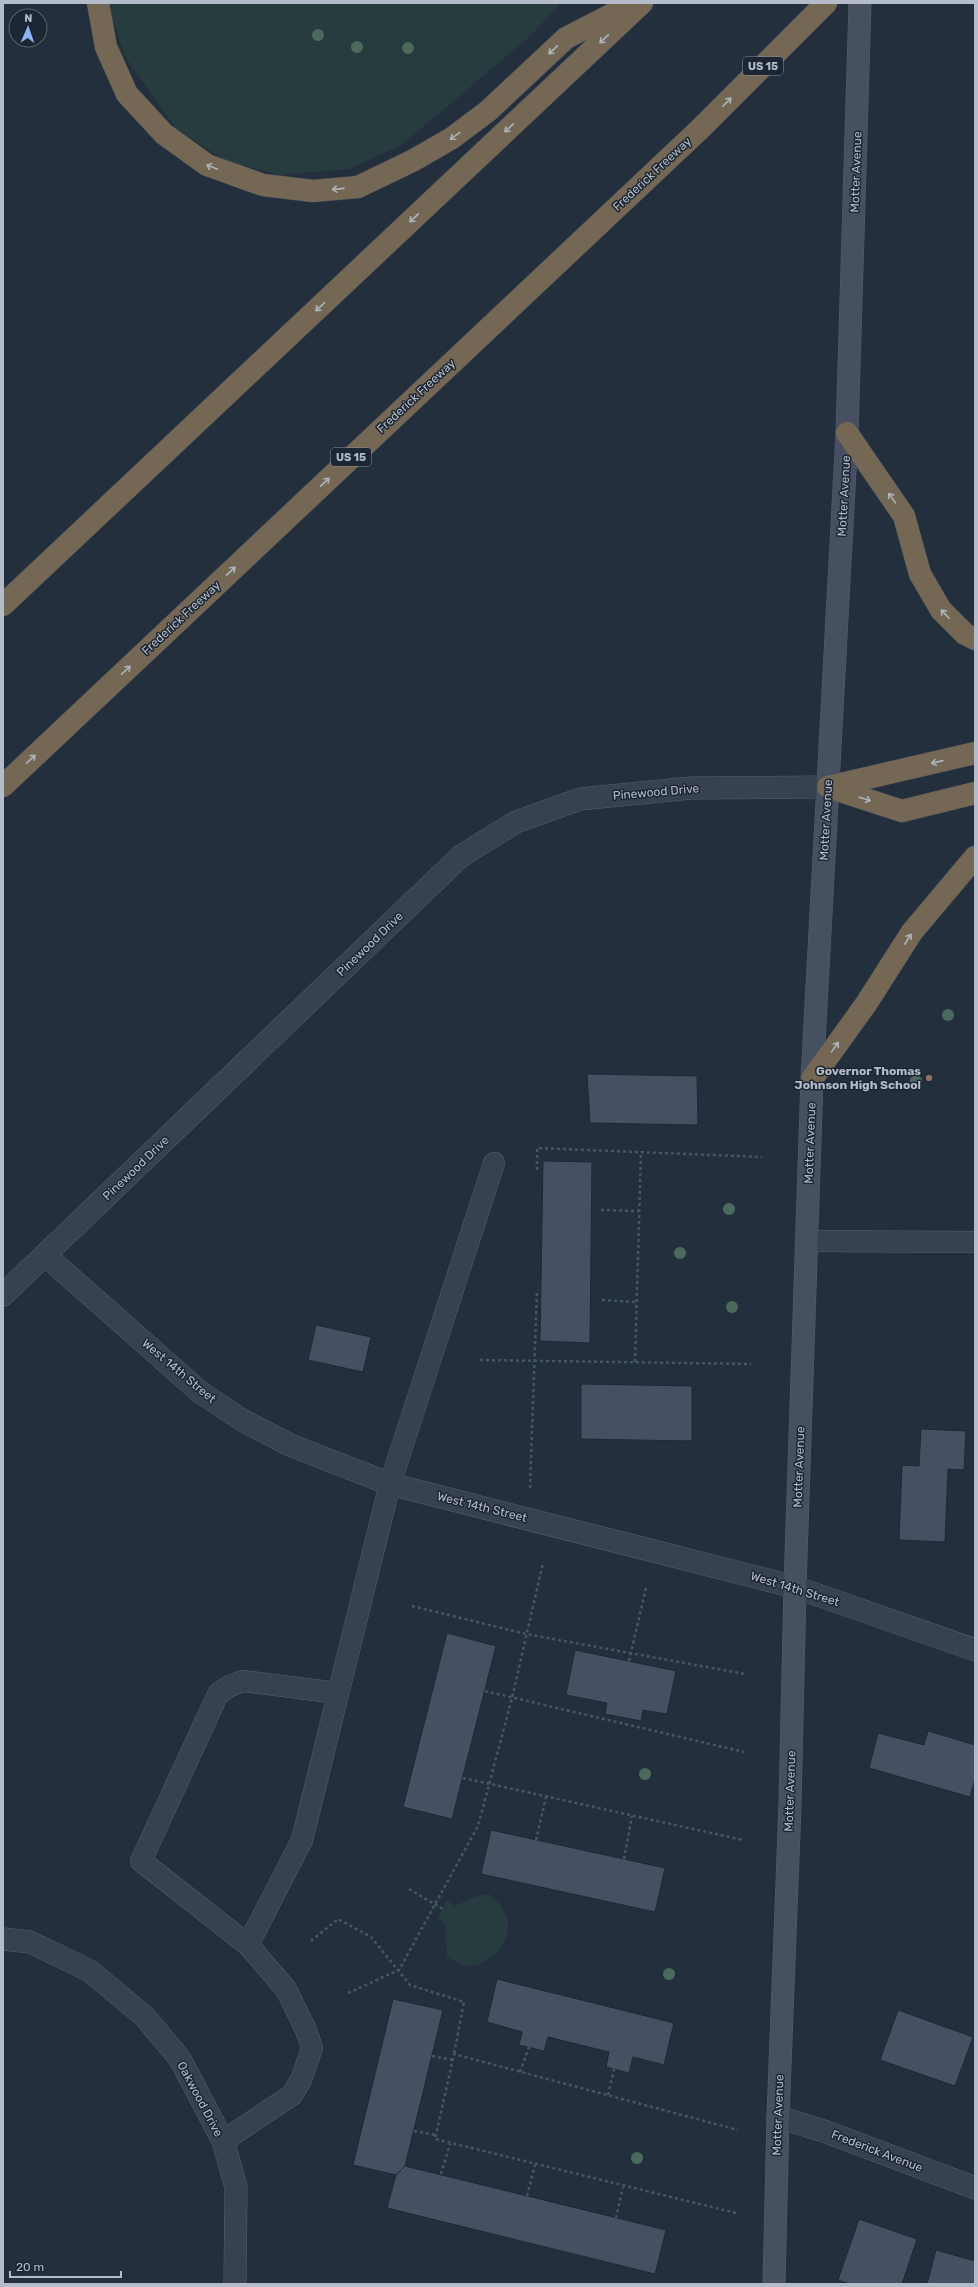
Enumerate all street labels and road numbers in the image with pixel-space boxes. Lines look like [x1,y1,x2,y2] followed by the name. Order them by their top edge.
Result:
[743,57,783,75] road number: US 15
[848,131,864,213] street label: Motter Avenue
[610,134,694,214] street label: Frederick Freeway
[374,356,458,436] street label: Frederick Freeway
[331,448,371,466] road number: US 15
[835,455,853,537] street label: Motter Avenue
[139,578,223,658] street label: Frederick Freeway
[817,779,835,861] street label: Motter Avenue
[612,781,700,803] street label: Pinewood Drive
[334,909,406,979] street label: Pinewood Drive
[802,1102,818,1184] street label: Motter Avenue
[100,1133,172,1203] street label: Pinewood Drive
[139,1336,219,1406] street label: West 14th Street
[791,1426,807,1508] street label: Motter Avenue
[436,1489,529,1525] street label: West 14th Street
[749,1569,841,1609] street label: West 14th Street
[782,1750,798,1832] street label: Motter Avenue
[174,2059,226,2139] street label: Oakwood Drive
[770,2074,786,2156] street label: Motter Avenue
[829,2127,925,2175] street label: Frederick Avenue

